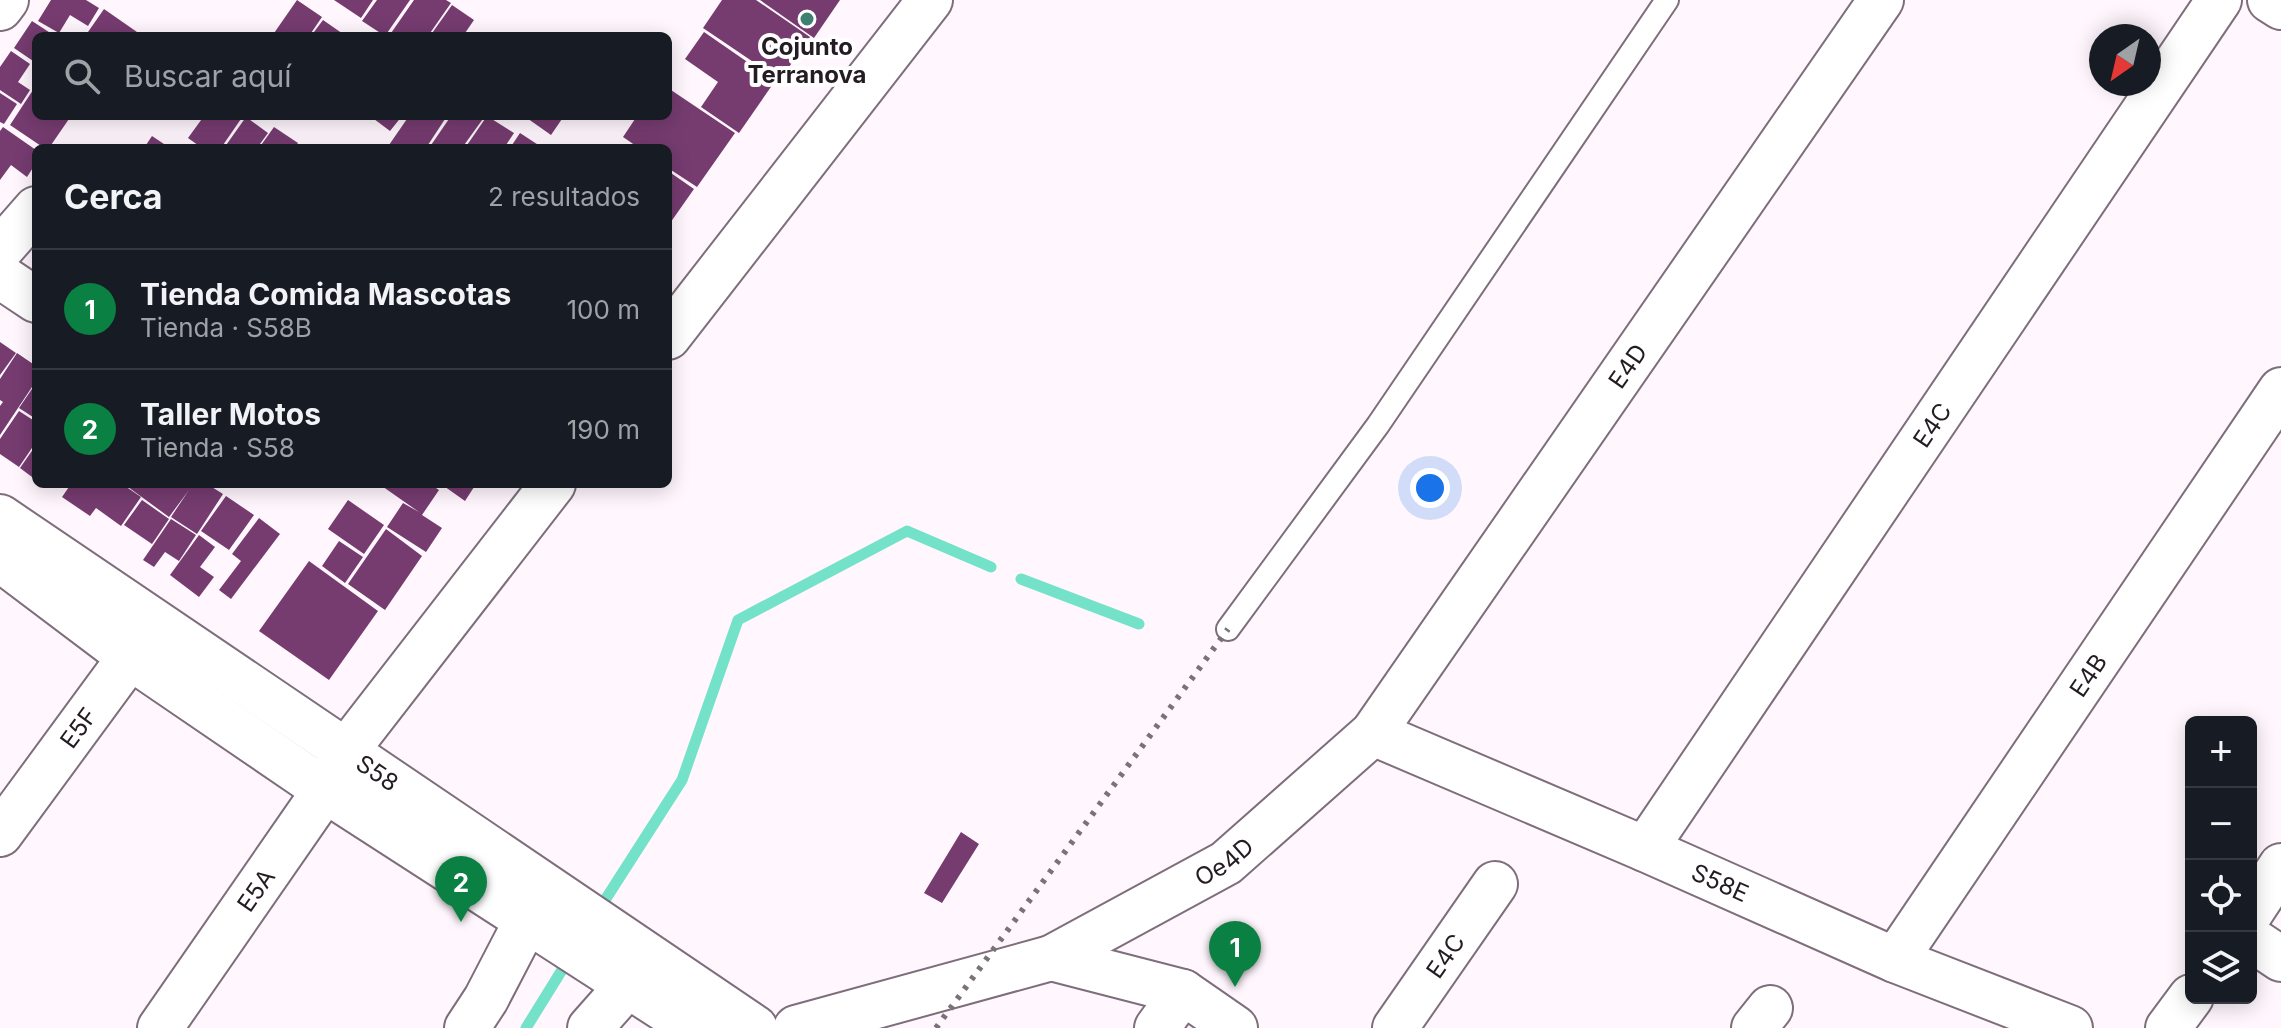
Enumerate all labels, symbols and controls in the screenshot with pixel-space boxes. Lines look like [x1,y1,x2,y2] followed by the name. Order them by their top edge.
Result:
[798,10,816,28] marker: Cojunto Terranova
[2089,24,2161,96] north arrow
[32,32,672,120] search box
[747,32,867,89] place label: Cojunto Terranova
[60,54,104,98] icon: search
[124,58,291,94] text: Buscar aquí
[64,176,163,217] text: Cerca
[488,181,640,212] text: 2 resultados
[140,276,511,312] text: Tienda Comida Mascotas
[84,294,96,325] text: 1
[567,294,640,325] text: 100 m
[140,312,312,343] text: Tienda · S58B
[1602,338,1653,394] street label: E4D
[140,396,321,432] text: Taller Motos
[1906,397,1957,453] street label: E4C
[82,414,98,445] text: 2
[567,414,640,445] text: 190 m
[140,432,295,463] text: Tienda · S58
[1410,468,1450,508] your location
[2063,648,2113,702] street label: E4B
[54,702,103,754] street label: E5F
[2185,716,2257,1004] map controls
[2185,716,2257,788] button: +
[351,748,404,797] street label: S58
[2185,788,2257,860] button: −
[1189,831,1259,892] street label: Oe4D
[435,856,487,922] pin: 2
[1687,857,1753,908] street label: S58E
[2185,860,2257,932] button: locate
[231,863,281,917] street label: E5A
[1209,921,1261,987] pin: 1
[1420,928,1471,983] street label: E4C
[2185,932,2257,1004] button: layers

